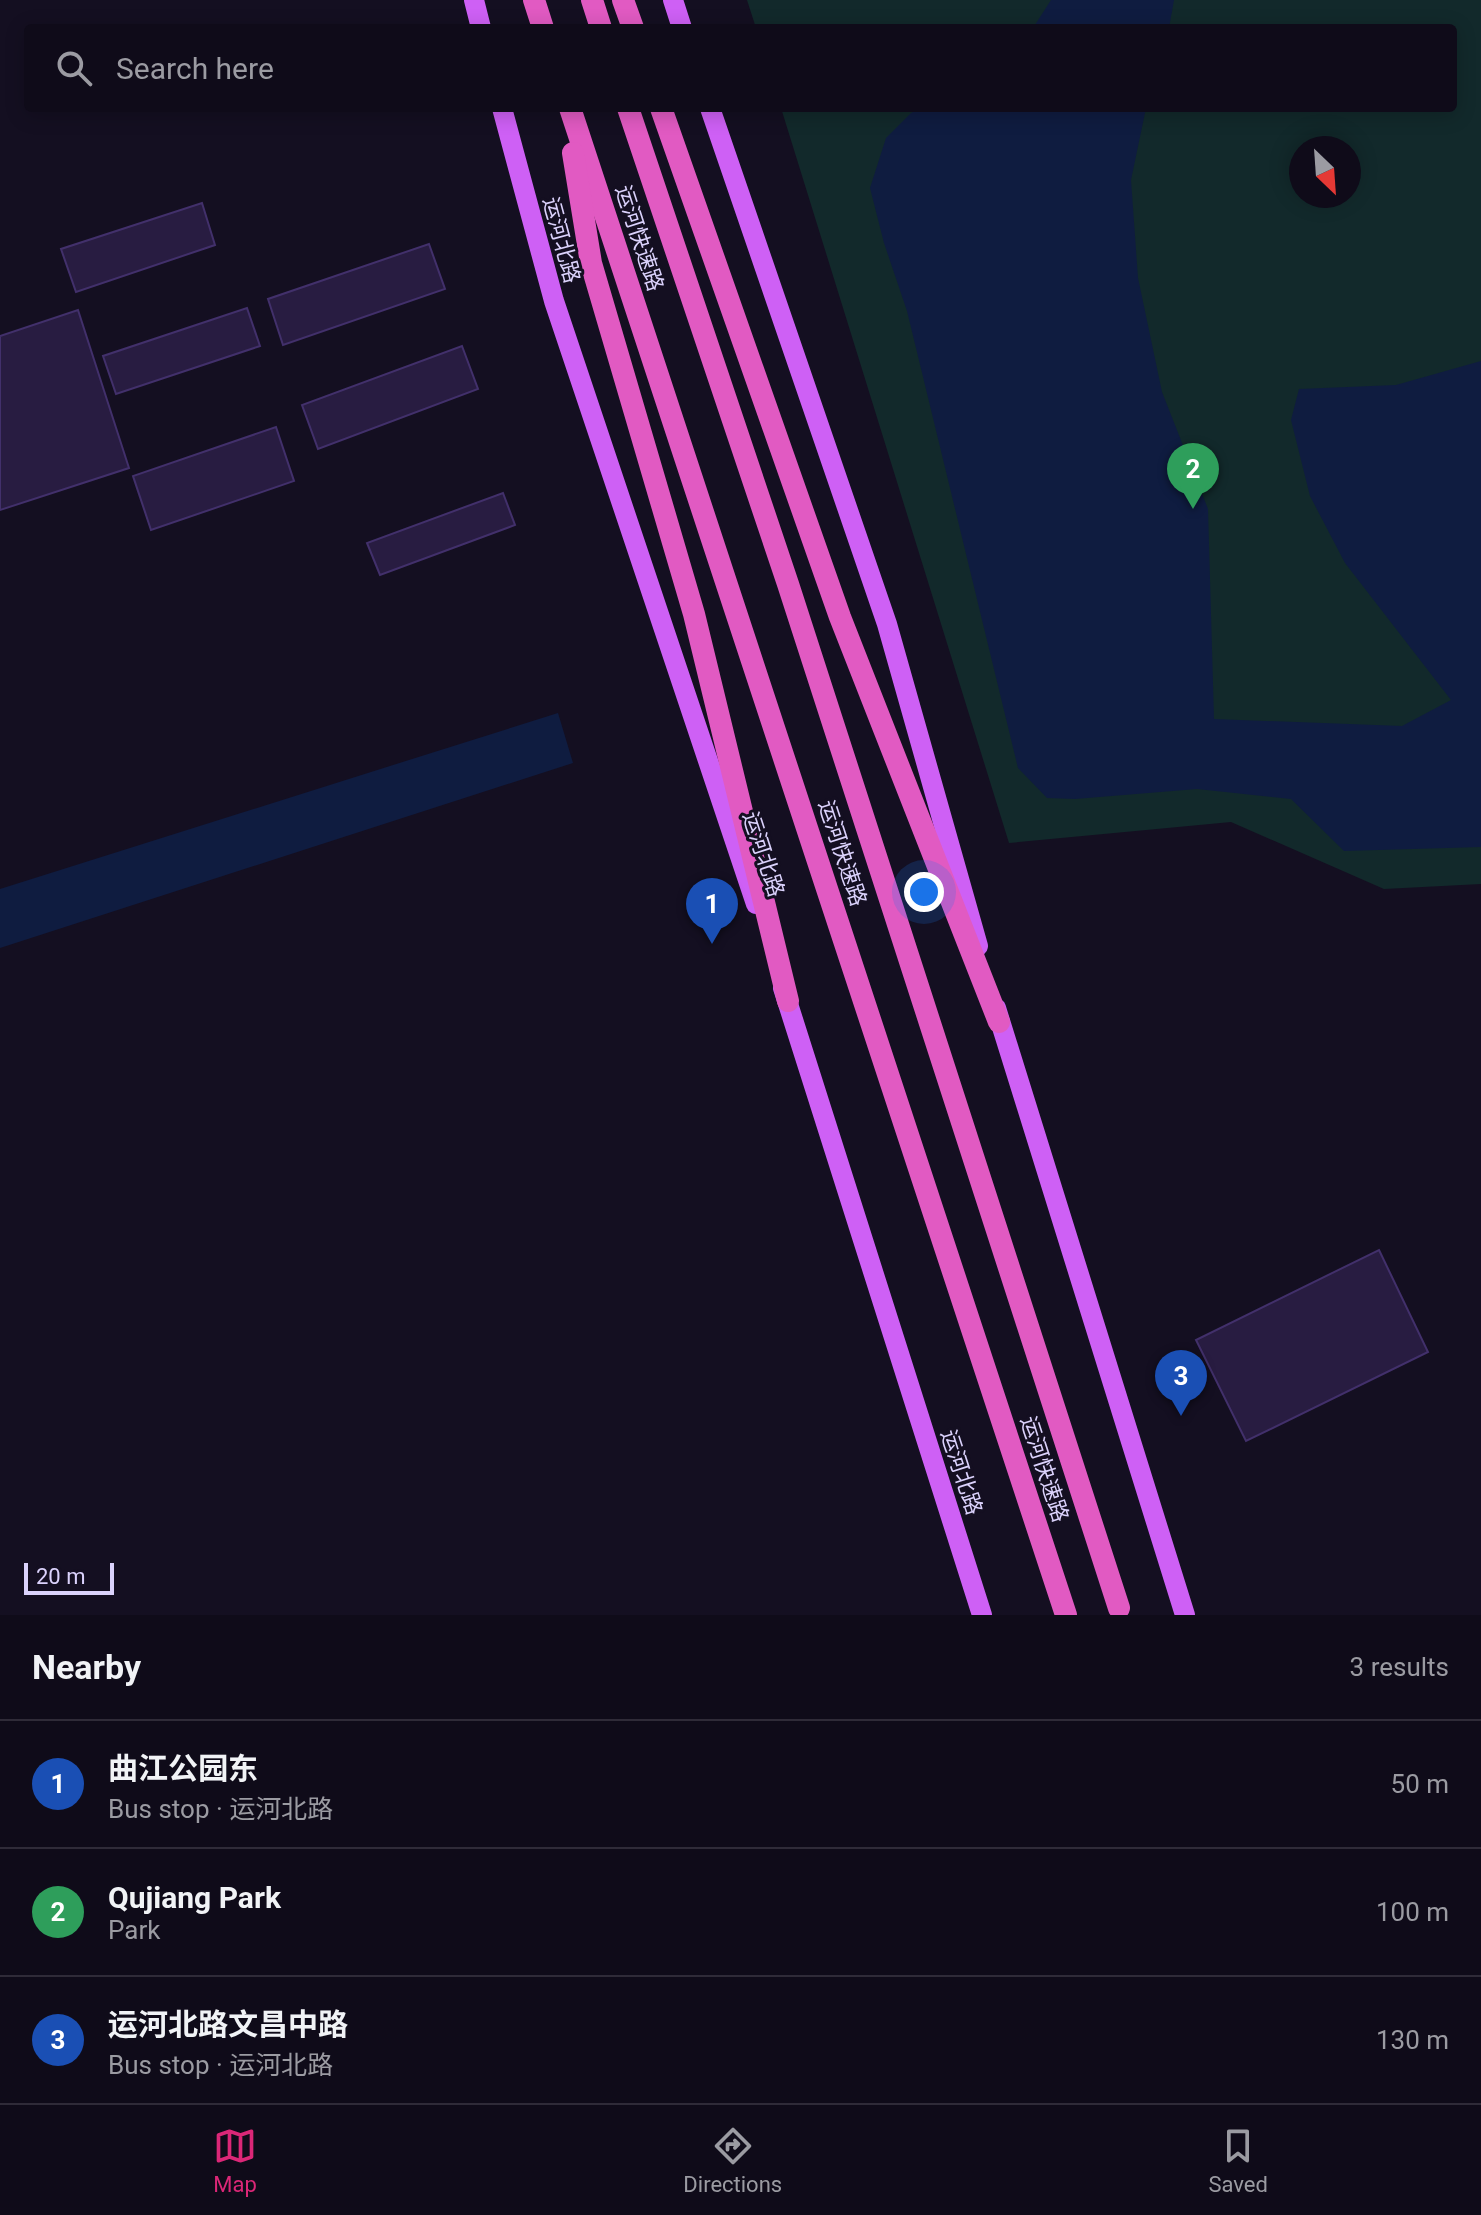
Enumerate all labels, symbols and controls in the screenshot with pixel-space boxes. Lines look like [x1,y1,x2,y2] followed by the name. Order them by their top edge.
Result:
[24,24,1457,112] search box
[52,46,96,90] icon: search
[116,51,274,86] text: Search here
[1289,136,1361,208] north arrow
[611,182,668,294] street label: 运河快速路
[538,194,585,286] street label: 运河北路
[1167,443,1219,509] pin: 2
[814,797,871,909] street label: 运河快速路
[738,808,789,900] street label: 运河北路
[904,872,944,912] your location
[686,878,738,944] pin: 1
[1155,1350,1207,1416] pin: 3
[1016,1413,1073,1525] street label: 运河快速路
[936,1426,987,1518] street label: 运河北路
[24,1559,114,1595] scale bar
[36,1564,85,1589] text: 20 m
[32,1647,141,1687] text: Nearby
[1350,1652,1449,1682] text: 3 results
[108,1751,258,1786] text: 曲江公园东
[51,1769,65,1799] text: 1
[1391,1769,1449,1799] text: 50 m
[108,1794,333,1824] text: Bus stop · 运河北路
[108,1880,281,1915] text: Qujiang Park
[51,1897,65,1927] text: 2
[1376,1897,1449,1927] text: 100 m
[108,1915,160,1945] text: Park
[108,2007,348,2042] text: 运河北路文昌中路
[51,2025,65,2055] text: 3
[1376,2025,1449,2055] text: 130 m
[108,2050,333,2080] text: Bus stop · 运河北路
[213,2124,257,2197] tab: Map
[683,2124,782,2197] tab: Directions
[1208,2124,1268,2197] tab: Saved

